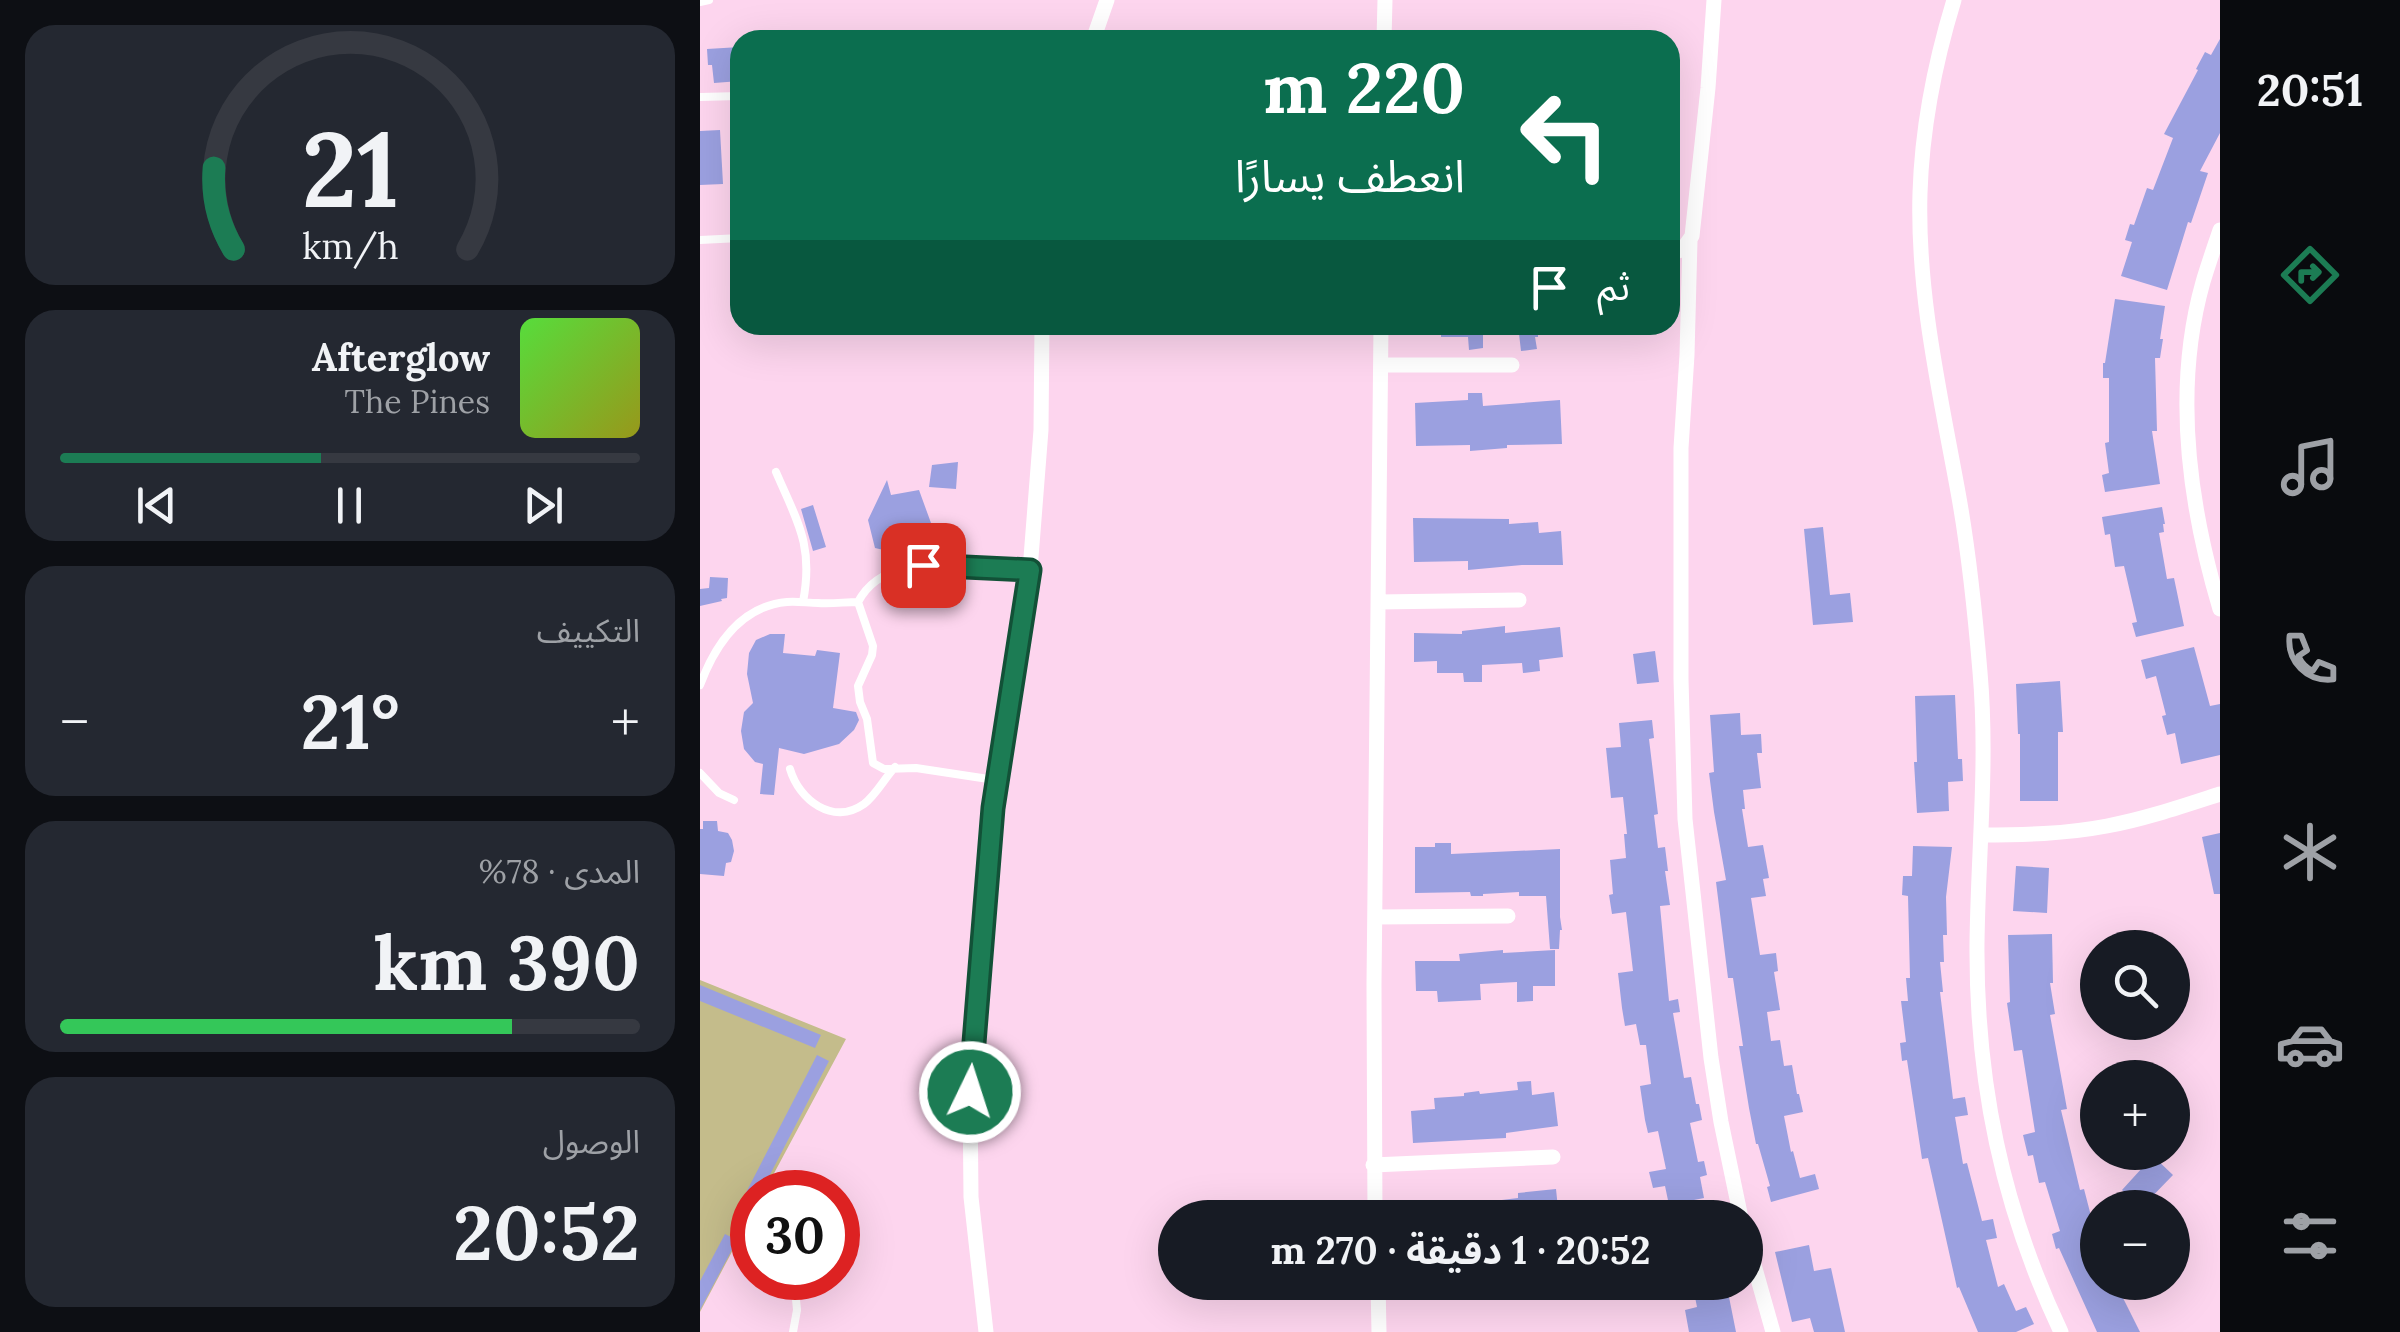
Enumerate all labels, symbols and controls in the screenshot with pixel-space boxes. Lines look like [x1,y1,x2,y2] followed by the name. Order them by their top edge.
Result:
[1263,43,1465,132] text: 220 m
[2257,61,2363,118] text: 20:51
[1500,70,1630,200] icon: left
[301,102,399,235] text: 21
[1235,147,1465,204] text: انعطف يسارًا
[302,223,398,269] text: km/h
[2275,240,2345,310] icon: directions
[1522,260,1577,315] icon: arrive
[1597,262,1630,310] text: ثم
[312,333,490,381] text: Afterglow
[345,381,490,422] text: The Pines
[2275,432,2345,502] icon: music
[129,478,184,533] icon: previous
[322,478,377,533] icon: pause
[516,478,571,533] icon: next
[881,523,966,608] pin
[896,538,951,593] icon: arrive
[537,610,640,651] text: التكييف
[2275,624,2345,694] icon: phone
[300,674,400,770] text: 21°
[60,687,89,757] text: −
[611,687,640,757] text: +
[2275,817,2345,887] icon: climate
[479,851,640,892] text: المدى · 78%
[374,915,640,1011] text: 390 km
[2080,930,2190,1300] map controls
[2080,930,2190,1040] button: search
[2275,1009,2345,1079] icon: car
[918,1040,1022,1144] position arrow
[2080,1060,2190,1170] button: +
[543,1121,640,1162] text: الوصول
[730,1170,860,1300] speed limit sign: 30
[453,1185,640,1281] text: 20:52
[2080,1190,2190,1300] button: −
[2275,1201,2345,1271] icon: filters
[1270,1226,1651,1274] text: 20:52 · 1 دقيقة · 270 m

